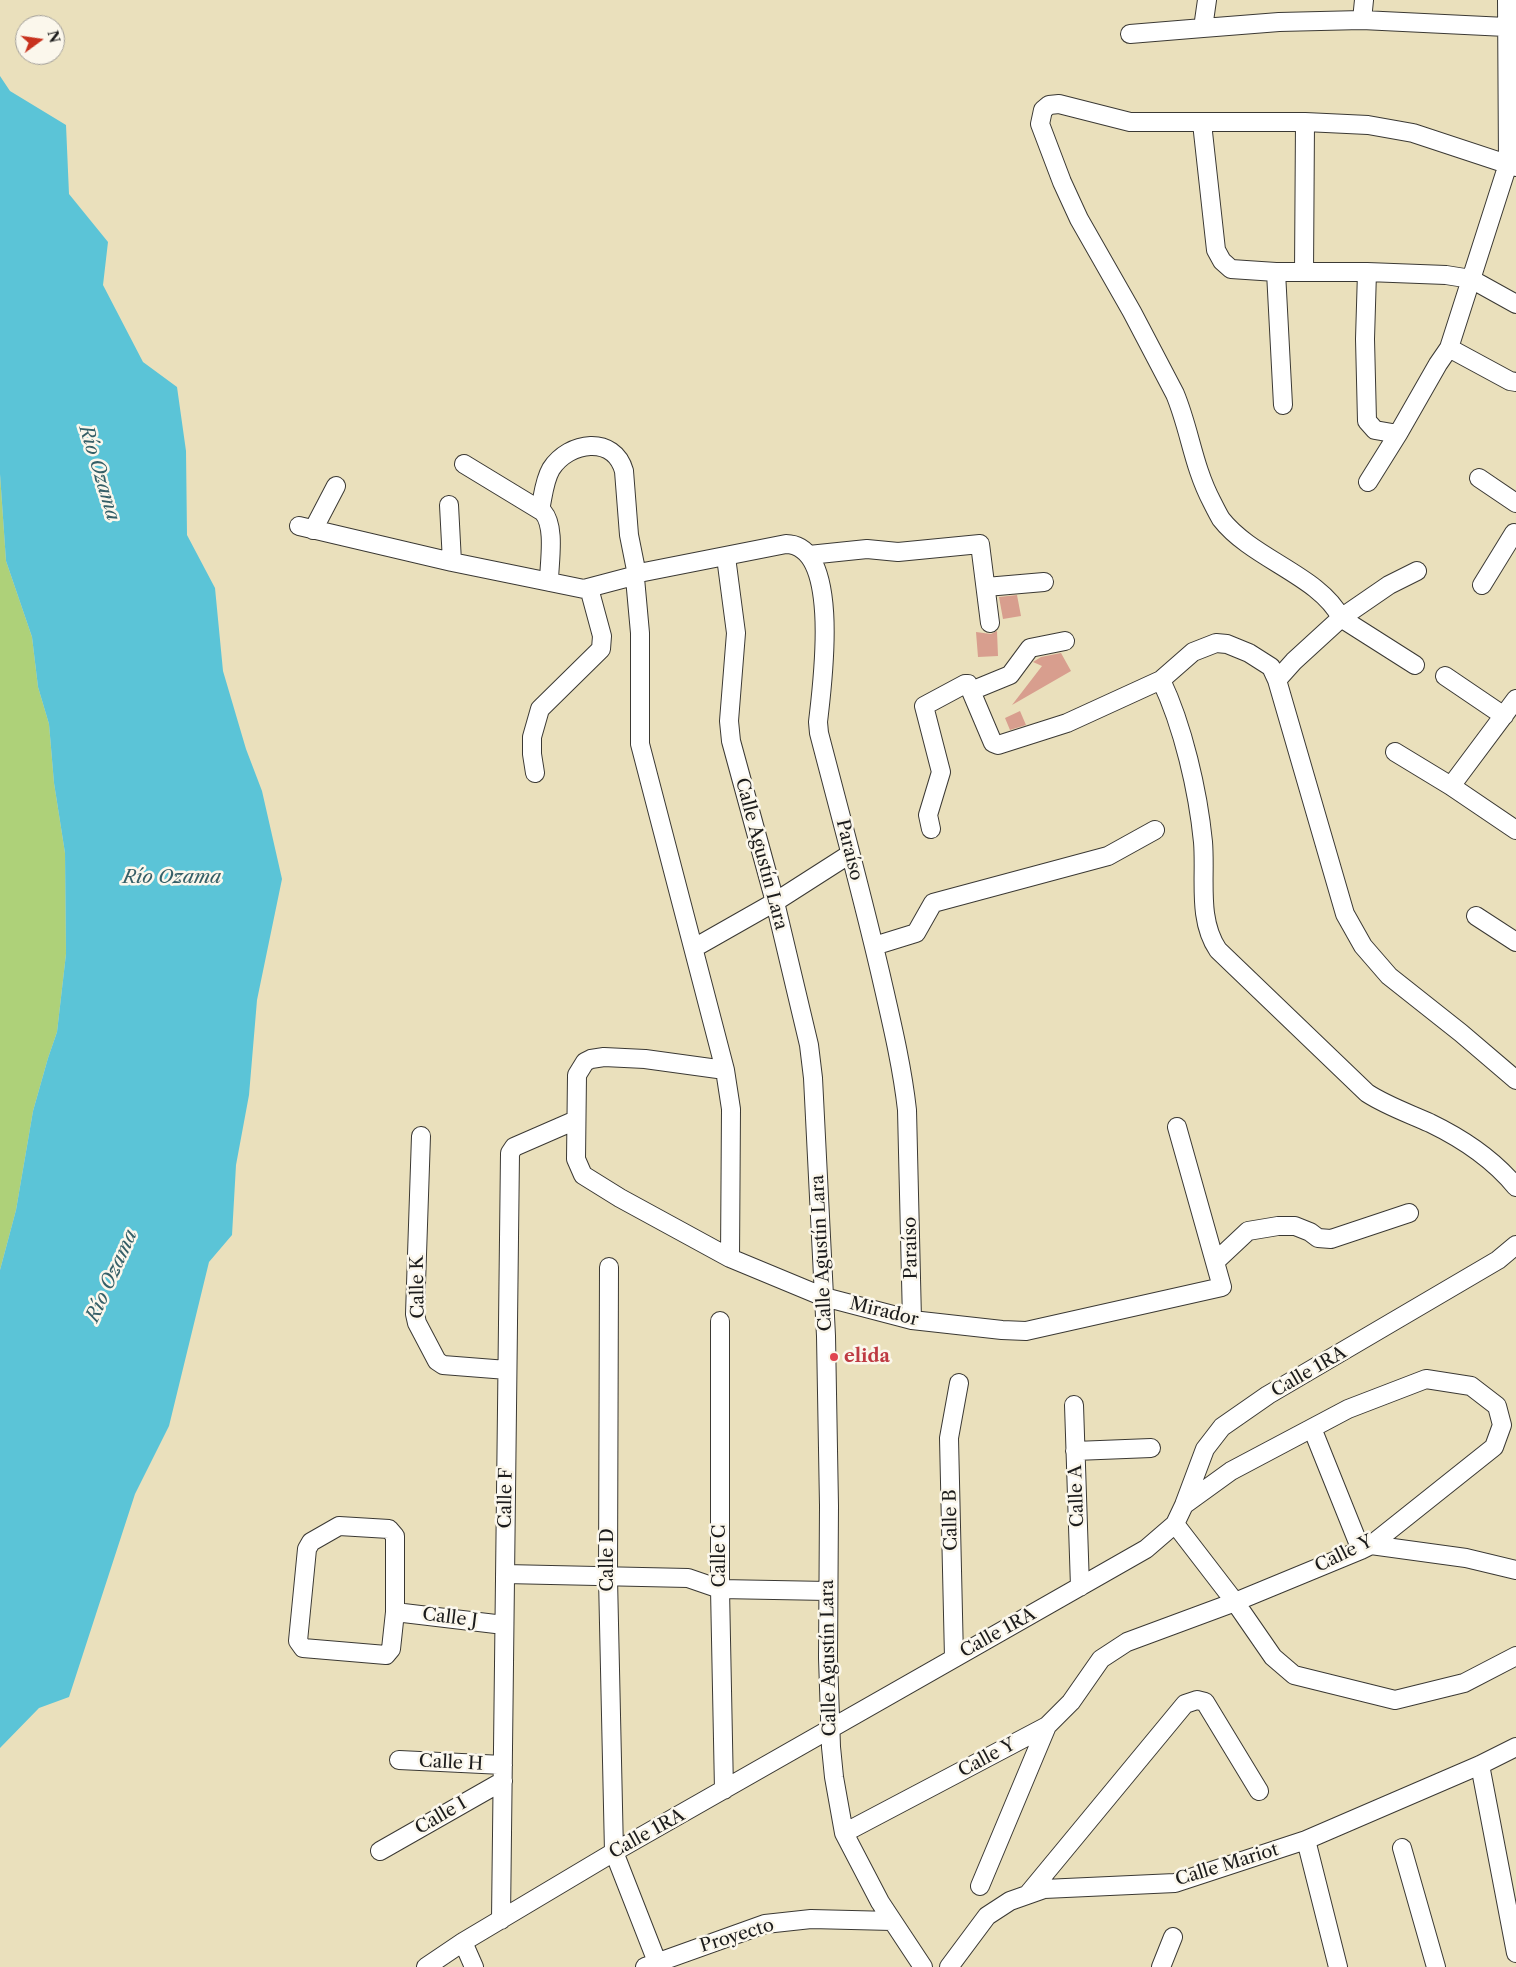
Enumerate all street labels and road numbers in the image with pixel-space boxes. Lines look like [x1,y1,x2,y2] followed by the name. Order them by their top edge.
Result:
[730,776,792,932] street label: Calle Agustín Lara
[831,817,867,883] street label: Paraíso
[807,1174,837,1332] street label: Calle Agustín Lara
[900,1217,922,1279] street label: Paraíso
[407,1255,429,1319] street label: Calle K
[847,1293,921,1331] street label: Mirador
[1268,1342,1350,1402] street label: Calle 1RA
[1065,1465,1089,1527] street label: Calle A
[495,1468,517,1528] street label: Calle F
[940,1489,962,1551] street label: Calle B
[709,1525,731,1587] street label: Calle C
[597,1528,619,1592] street label: Calle D
[1312,1531,1376,1577] street label: Calle Y
[817,1579,841,1737] street label: Calle Agustín Lara
[956,1603,1040,1663] street label: Calle 1RA
[421,1604,479,1632] street label: Calle J
[955,1734,1019,1782] street label: Calle Y
[418,1751,484,1775] street label: Calle H
[411,1793,471,1839] street label: Calle I
[605,1804,689,1864] street label: Calle 1RA
[1173,1839,1281,1891] street label: Calle Mariot
[697,1915,777,1957] street label: Proyecto

